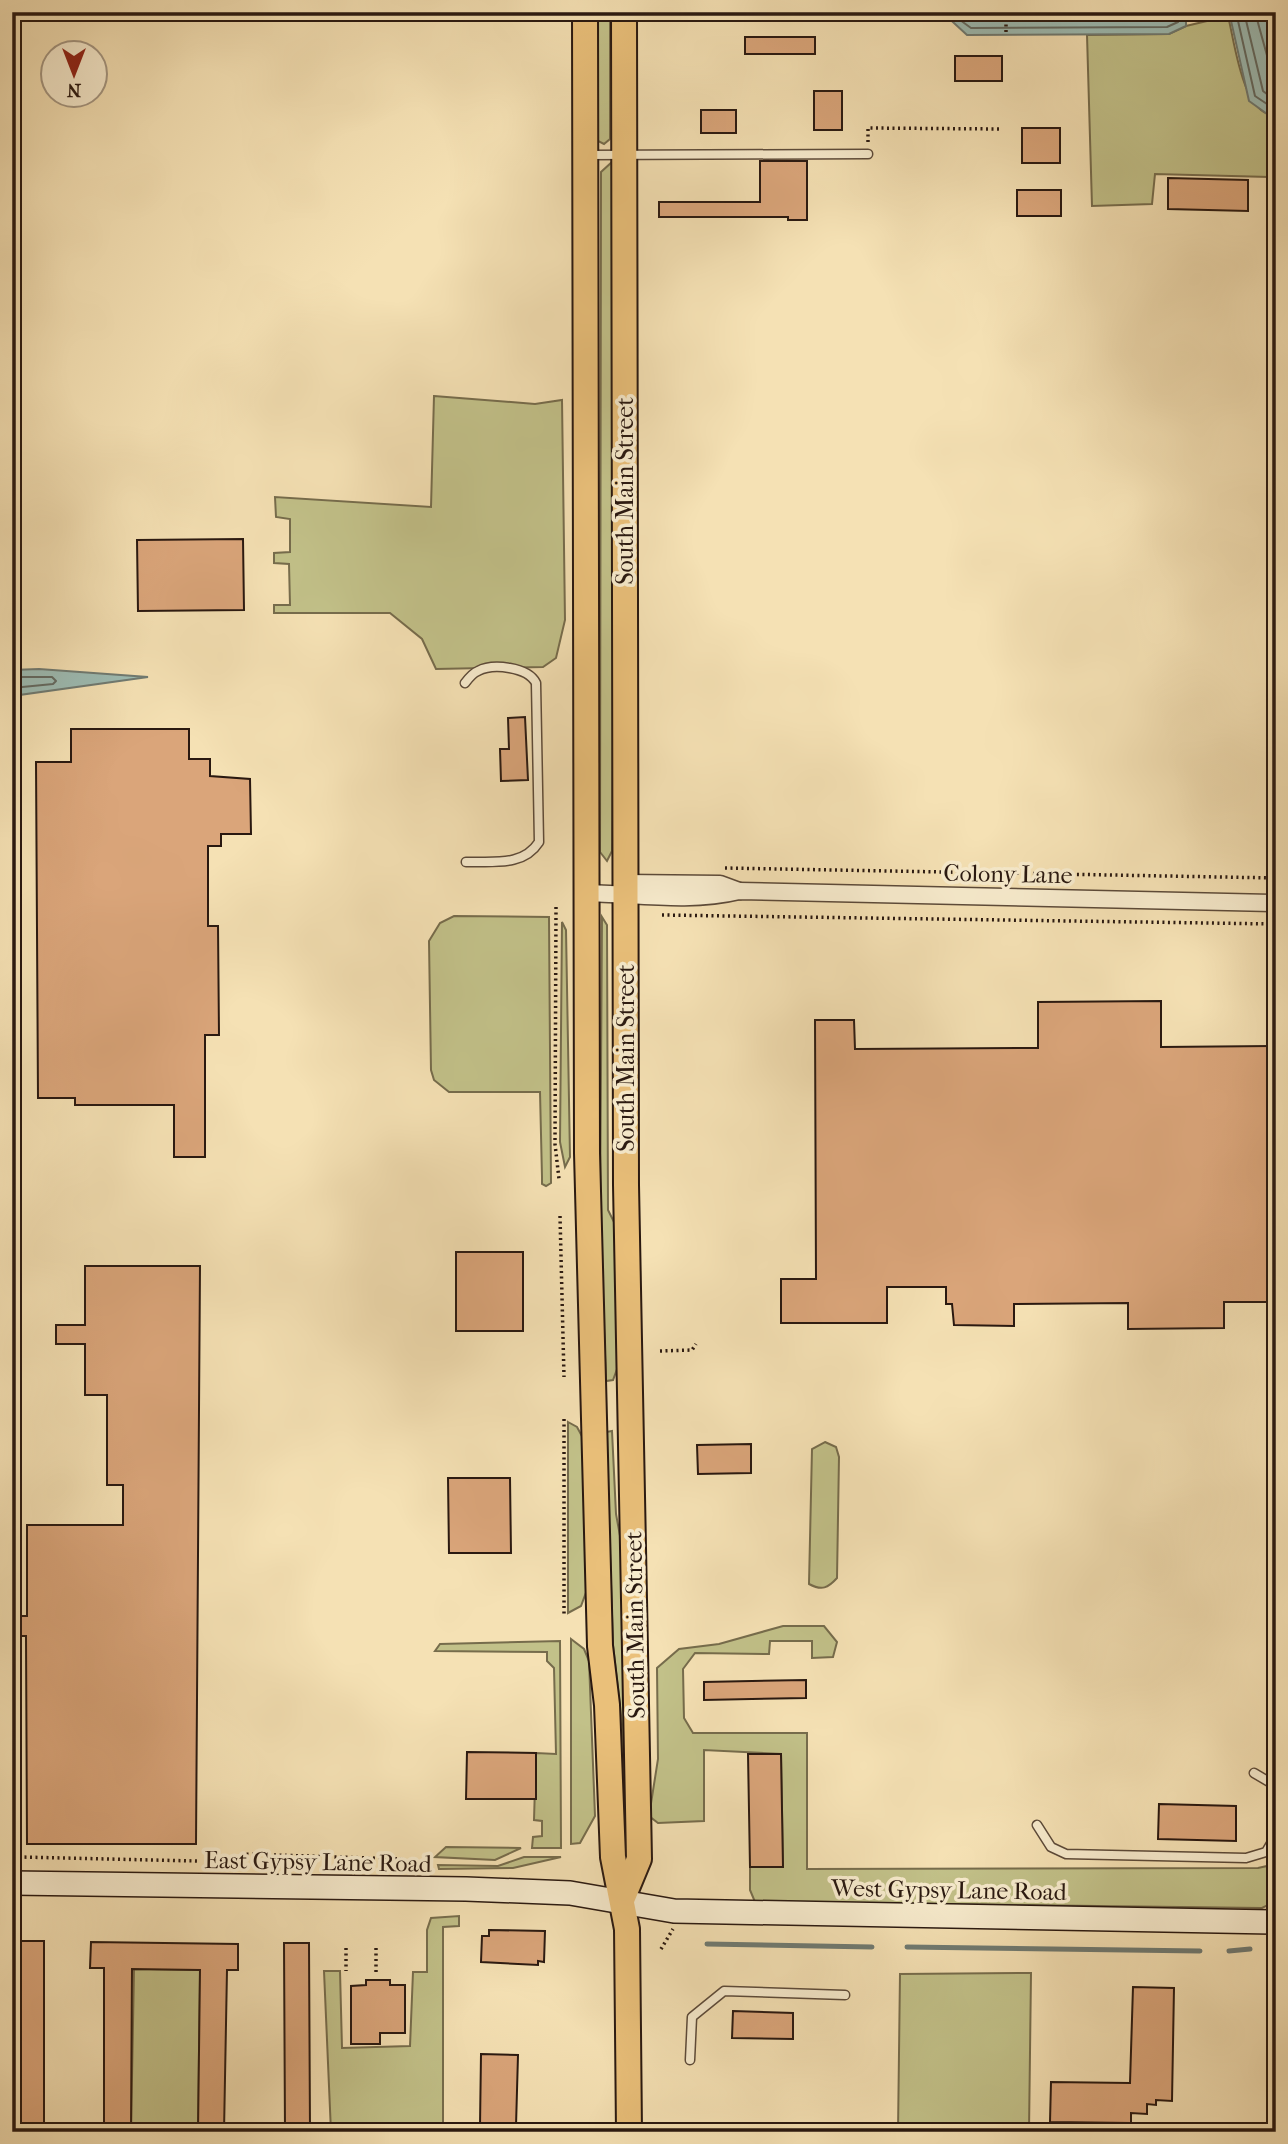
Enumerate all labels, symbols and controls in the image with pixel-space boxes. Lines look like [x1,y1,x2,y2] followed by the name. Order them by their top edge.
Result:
[38,38,108,108] north arrow
[66,79,81,101] text: N
[611,397,639,585] street label: South Main Street
[943,859,1073,889] street label: Colony Lane
[612,964,640,1152] street label: South Main Street
[619,1531,651,1719] street label: South Main Street
[204,1846,433,1878] street label: East Gypsy Lane Road
[830,1874,1068,1906] street label: West Gypsy Lane Road

